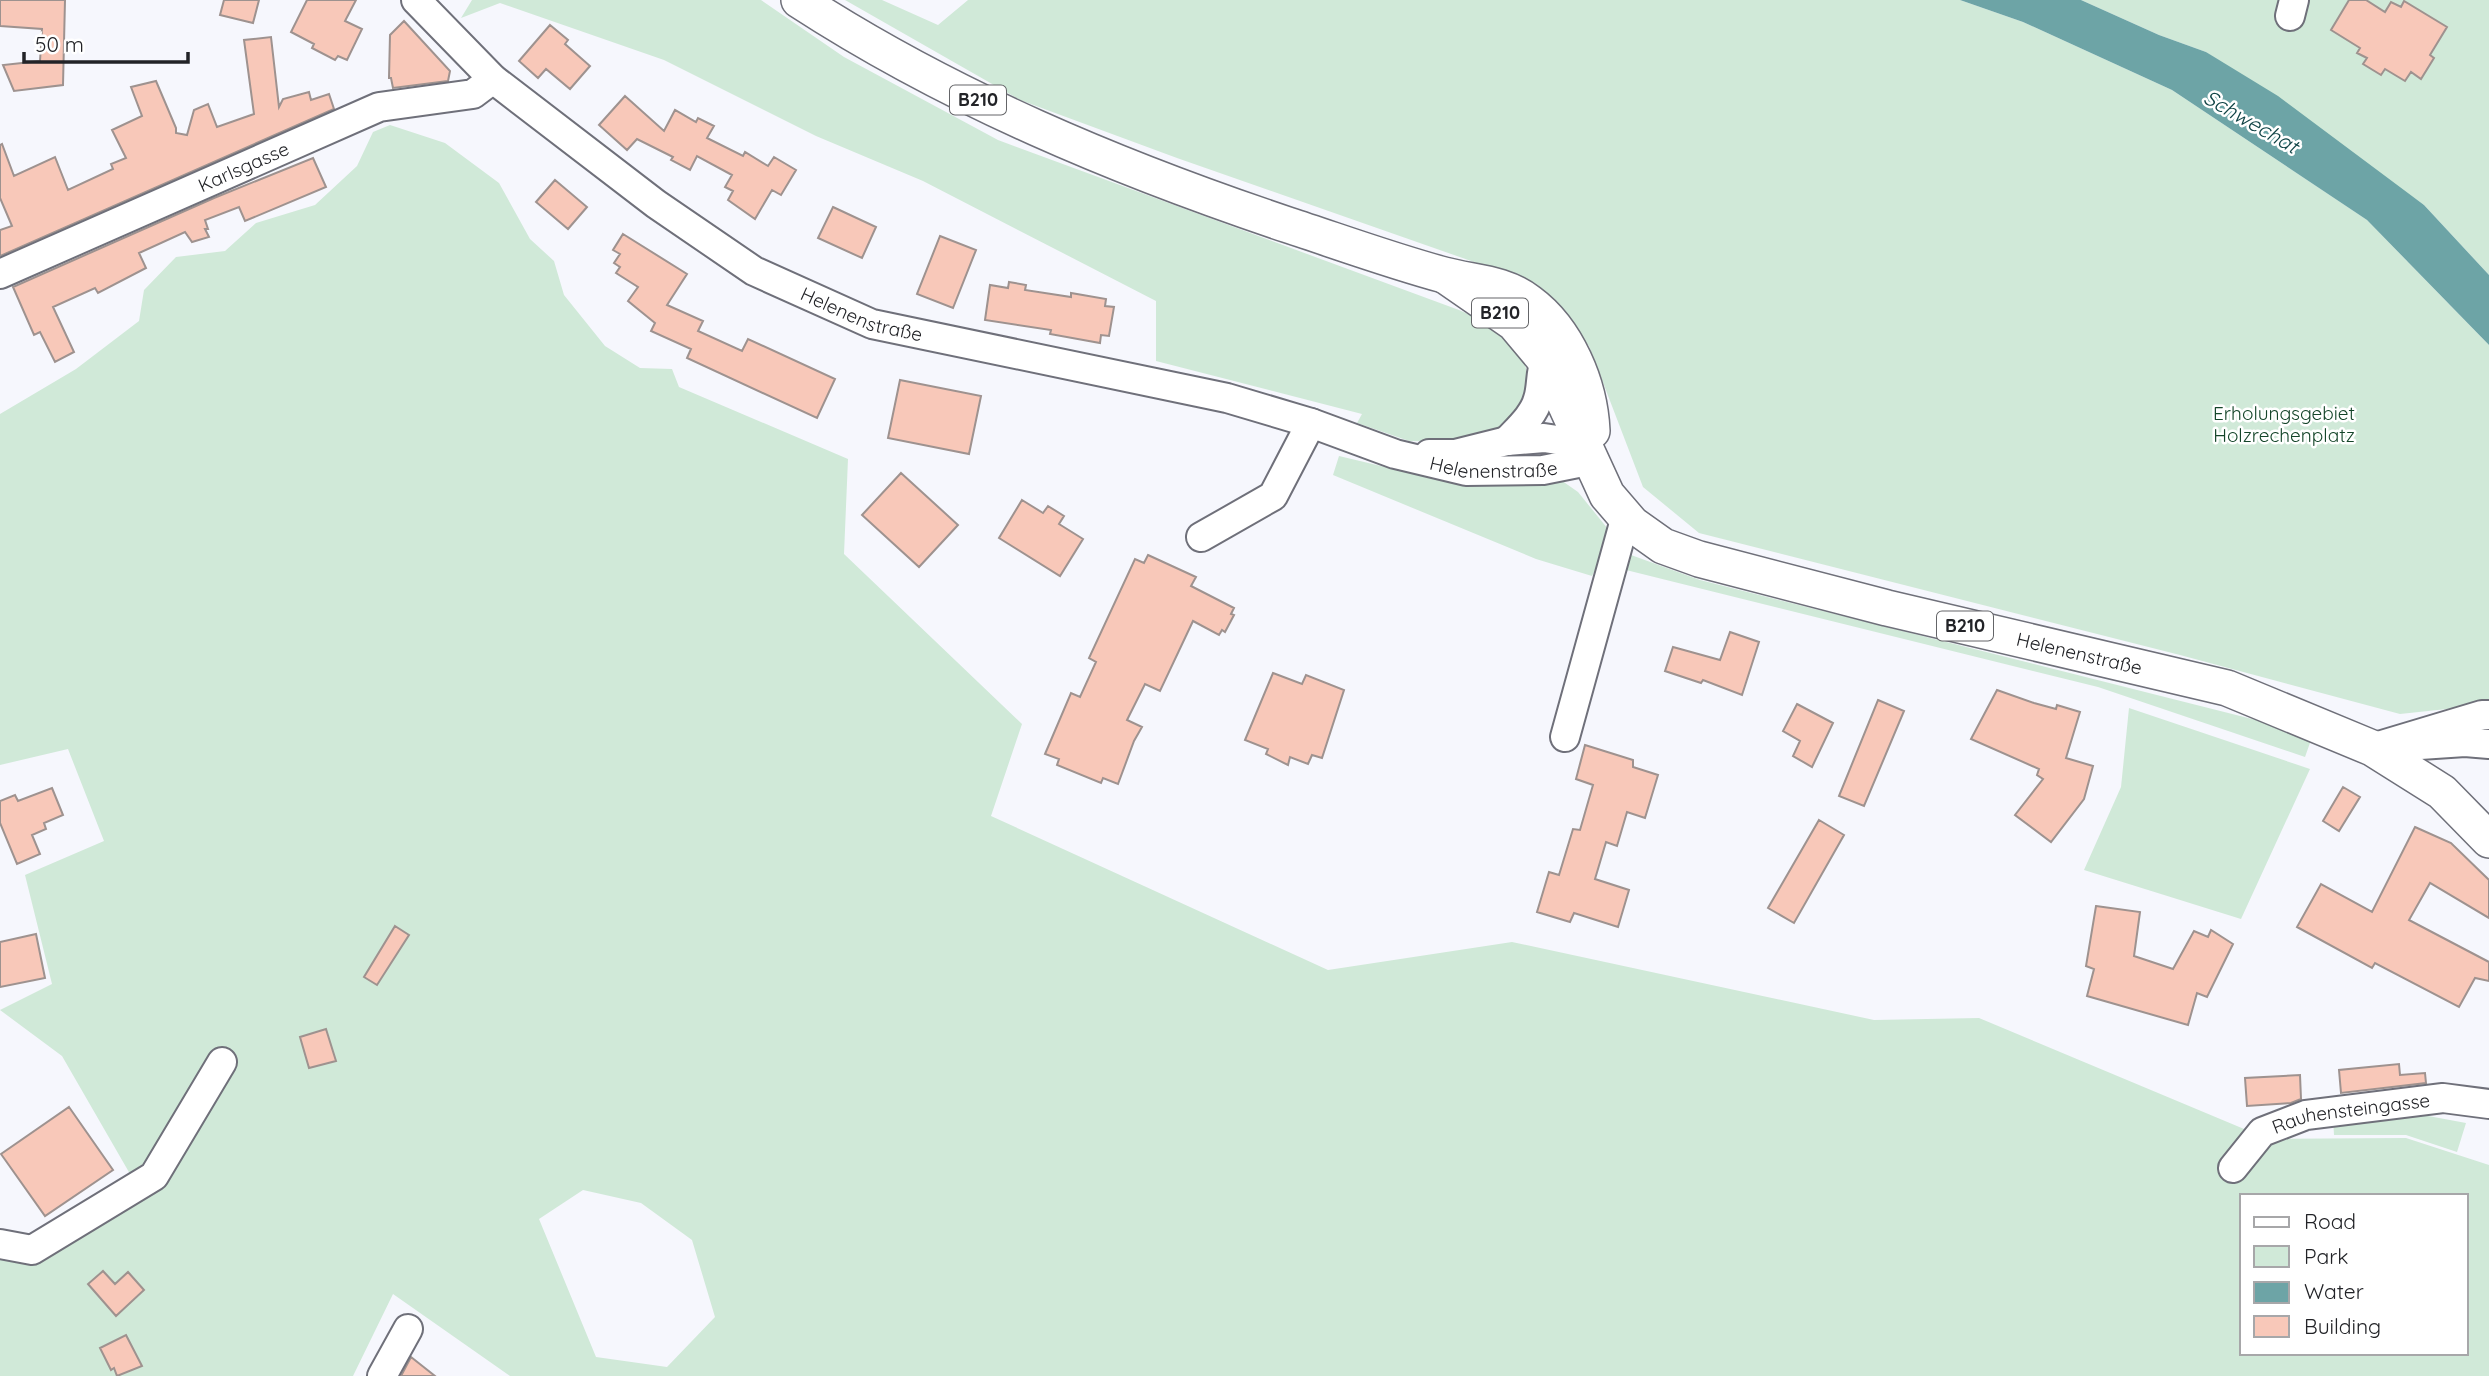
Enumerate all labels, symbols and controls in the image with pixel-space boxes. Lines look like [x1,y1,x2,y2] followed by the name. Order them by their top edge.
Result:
[24,21,189,65] scale bar
[35,31,84,57] text: 50 m
[2200,84,2306,160] water label: Schwechat
[950,86,1006,114] road number: B210
[194,136,293,197] street label: Karlsgasse
[797,282,925,346] street label: Helenenstraße
[1472,298,1528,328] road number: B210
[2213,401,2355,447] park label: Erholungsgebiet Holzrechenplatz
[1427,451,1560,483] street label: Helenenstraße
[1937,612,1993,640] road number: B210
[2014,627,2145,680] street label: Helenenstraße
[2268,1088,2431,1139] street label: Rauhensteingasse
[2240,1194,2468,1355] legend
[2304,1208,2356,1234] text: Road
[2304,1243,2348,1269] text: Park
[2304,1278,2364,1304] text: Water
[2304,1313,2381,1339] text: Building

